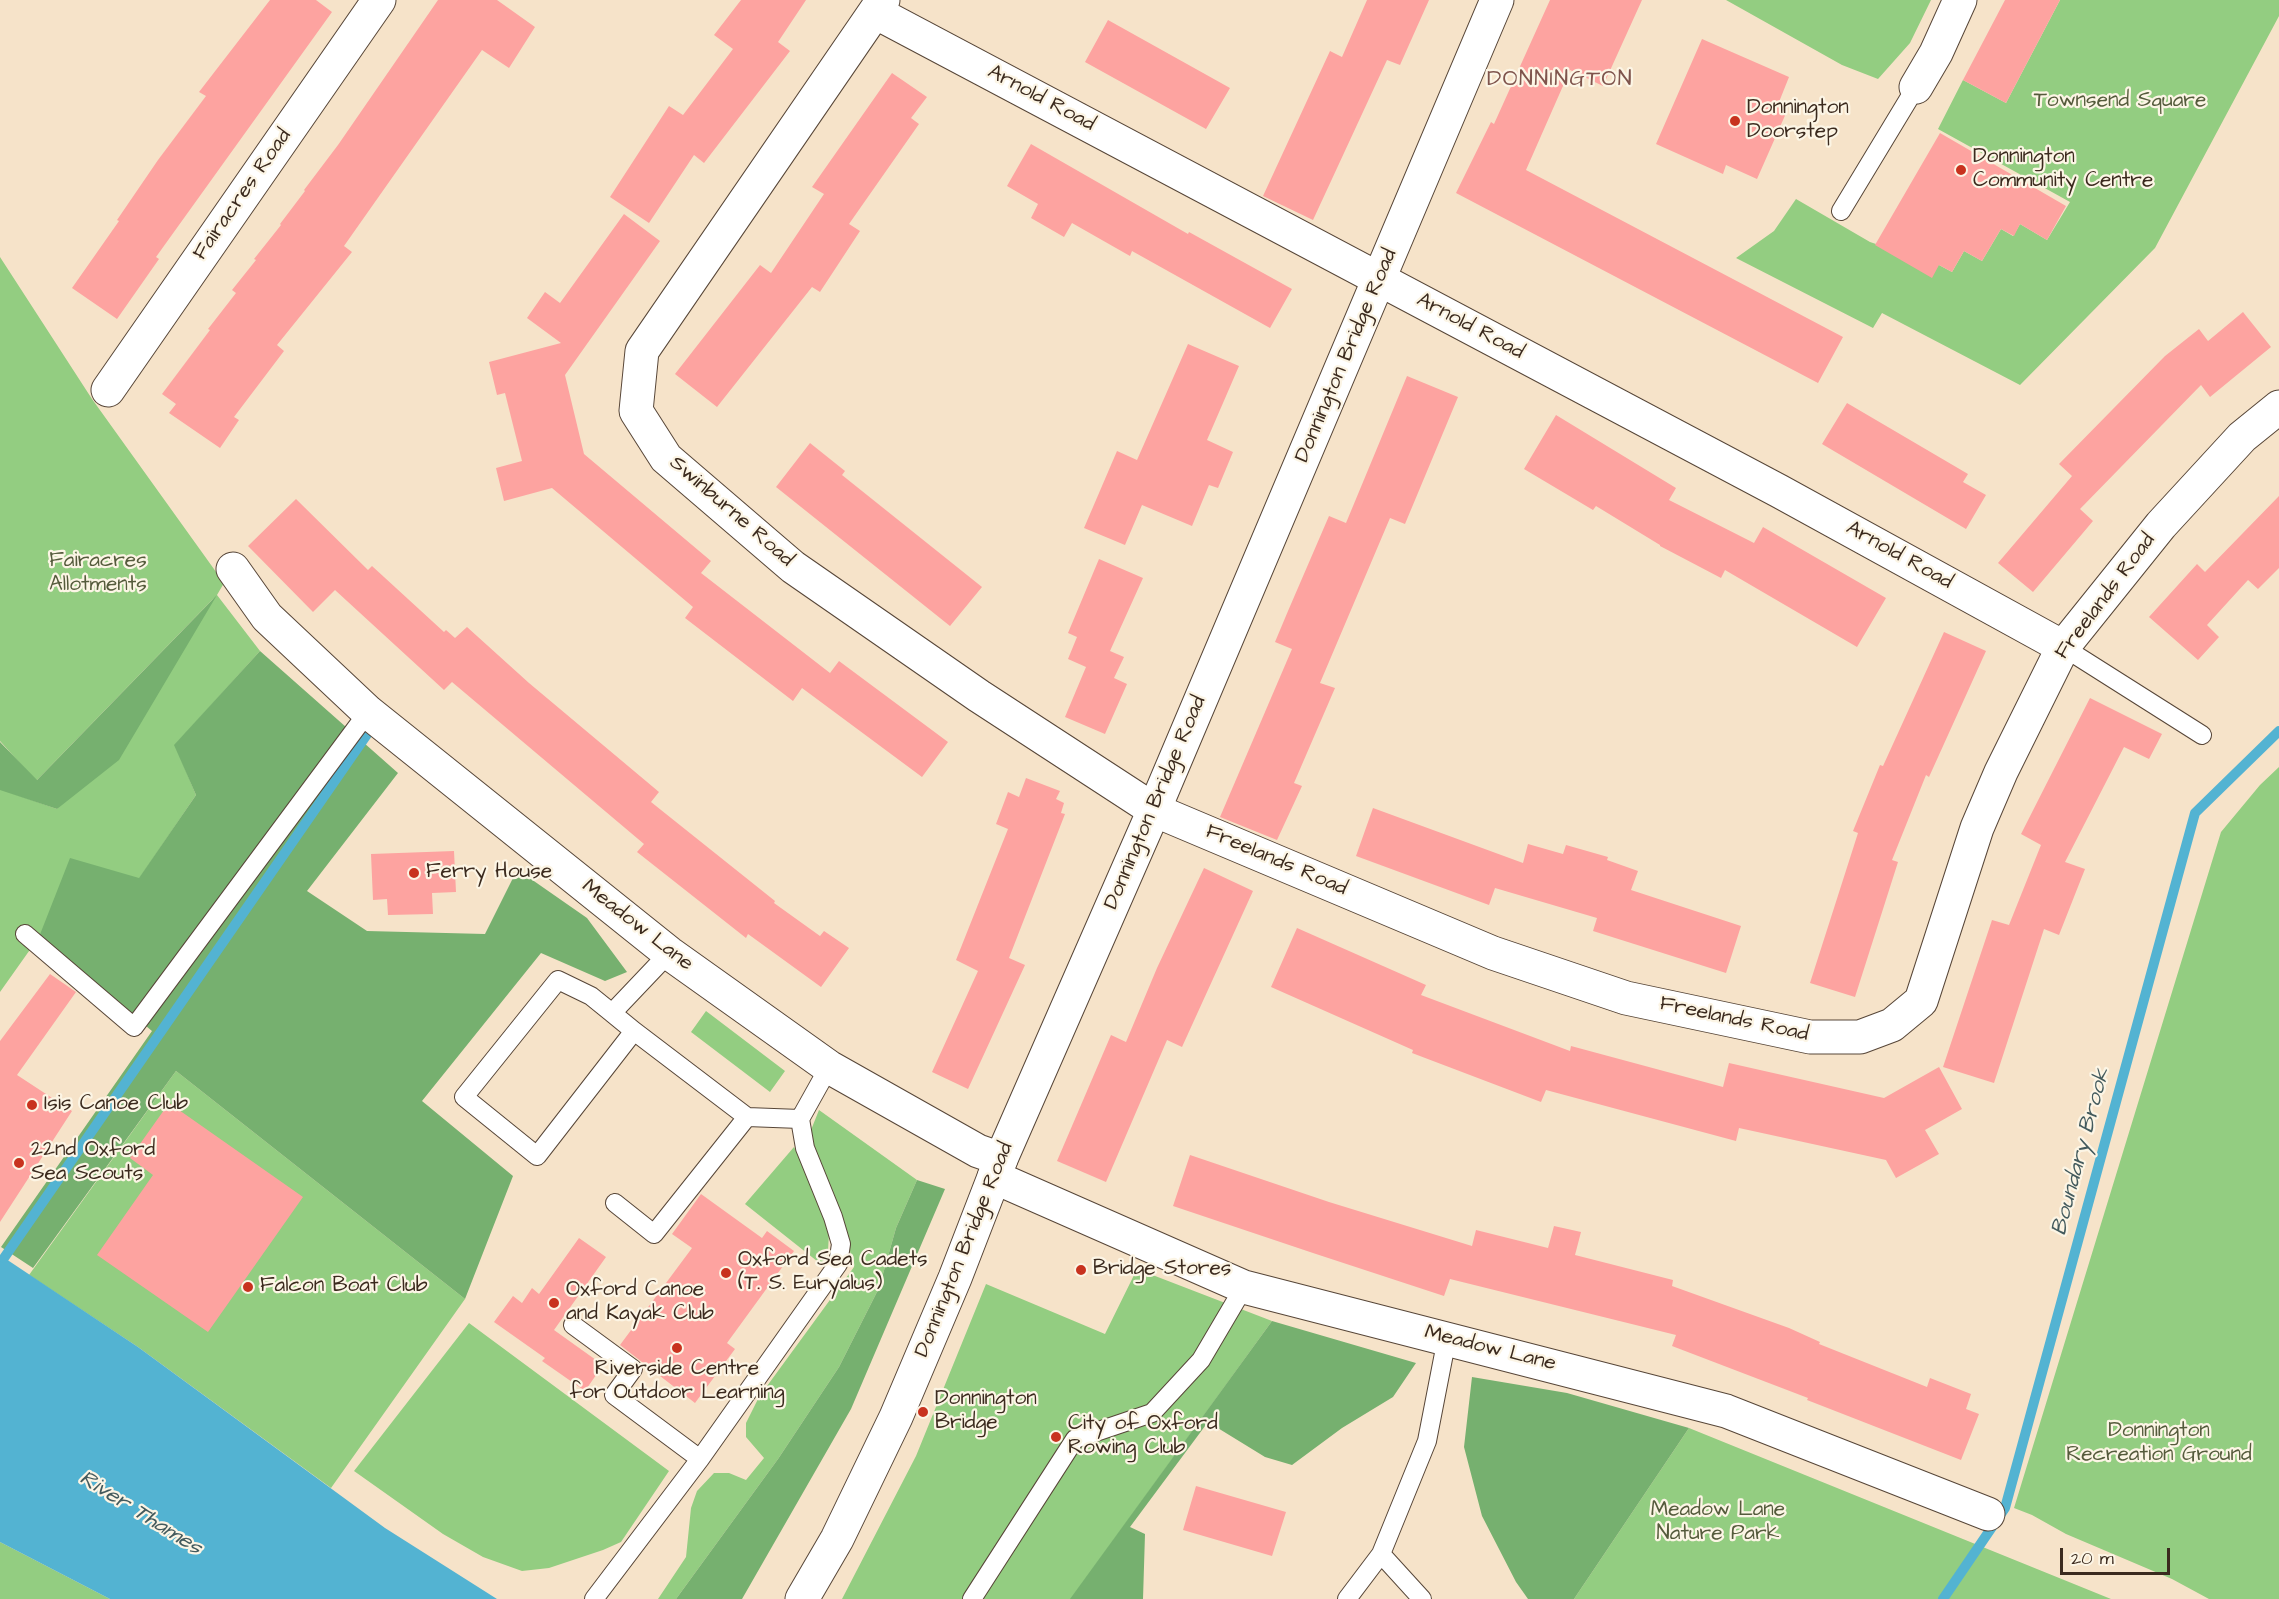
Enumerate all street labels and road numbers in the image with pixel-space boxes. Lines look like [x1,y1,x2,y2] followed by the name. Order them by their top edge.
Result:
[983,60,1099,138] street label: Arnold Road
[188,125,298,265] street label: Fairacres Road
[1291,245,1403,467] street label: Donnington Bridge Road
[1412,288,1528,366] street label: Arnold Road
[664,451,798,573] street label: Swinburne Road
[1841,516,1957,596] street label: Arnold Road
[2050,529,2162,665] street label: Freelands Road
[1100,692,1212,914] street label: Donnington Bridge Road
[1201,820,1351,902] street label: Freelands Road
[576,875,698,977] street label: Meadow Lane
[1657,992,1811,1048] street label: Freelands Road
[910,1139,1020,1361] street label: Donnington Bridge Road
[1422,1321,1558,1377] street label: Meadow Lane

